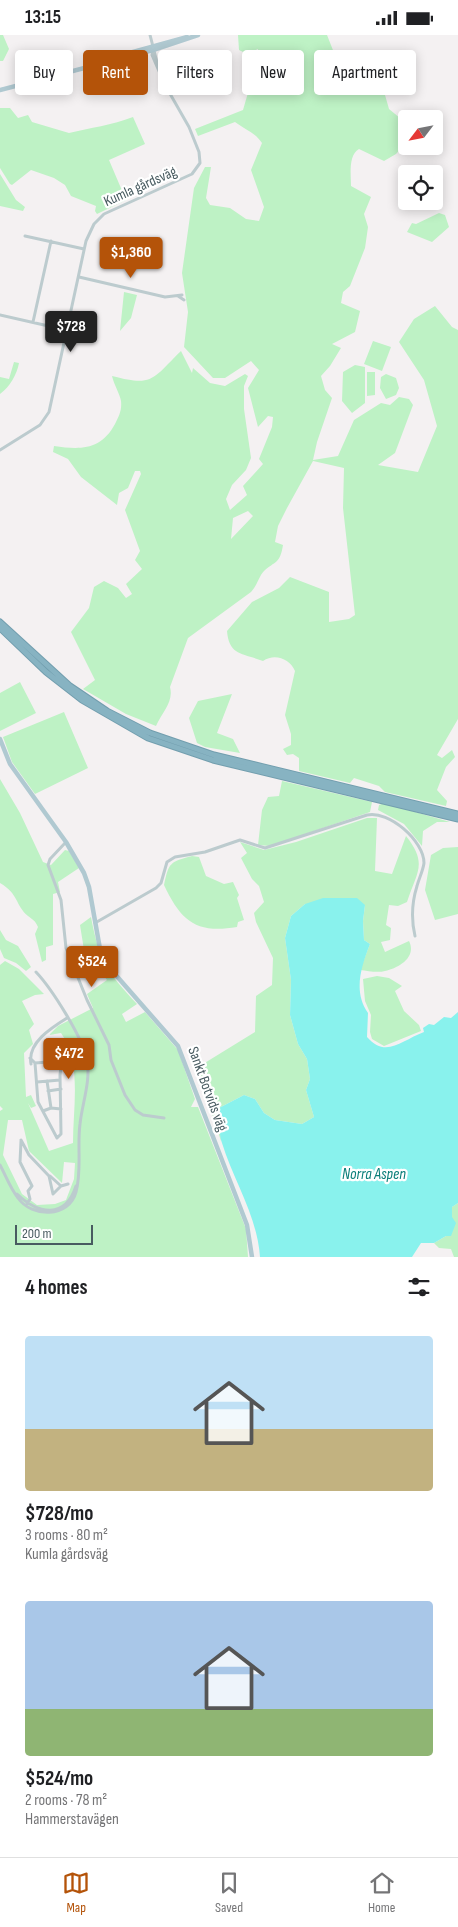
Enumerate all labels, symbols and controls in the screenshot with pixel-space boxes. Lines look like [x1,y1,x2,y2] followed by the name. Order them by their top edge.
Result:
[25,6,61,29] text: 13:15
[15,50,73,95] chip: Buy
[83,50,148,95] chip: Rent
[158,50,232,95] chip: Filters
[242,50,304,95] chip: New
[314,50,416,95] chip: Apartment
[398,110,442,155] north arrow
[398,110,443,210] map controls
[101,162,180,211] street label: Kumla gårdsväg
[398,165,443,210] button: locate
[90,237,172,279] pin: $1,360
[111,243,151,262] text: $1,360
[41,311,101,353] pin: $728
[56,317,86,336] text: $728
[62,945,122,988] pin: $524
[77,952,107,971] text: $524
[39,1037,99,1080] pin: $472
[54,1044,84,1063] text: $472
[183,1044,232,1134] street label: Sankt Botvids väg
[342,1165,406,1184] water label: Norra Aspen
[15,1222,92,1245] scale bar
[22,1225,51,1242] text: 200 m
[405,1273,433,1301] icon: filters
[25,1275,88,1300] text: 4 homes
[184,1368,274,1458] icon: home
[25,1501,93,1526] text: $728/mo
[25,1526,108,1545] text: 3 rooms · 80 m²
[25,1545,108,1564] text: Kumla gårdsväg
[184,1633,274,1723] icon: home
[25,1766,93,1791] text: $524/mo
[25,1791,107,1810] text: 2 rooms · 78 m²
[25,1810,119,1829] text: Hammerstavägen
[62,1869,90,1916] tab: Map
[215,1869,243,1916] tab: Saved
[368,1869,396,1916] tab: Home

